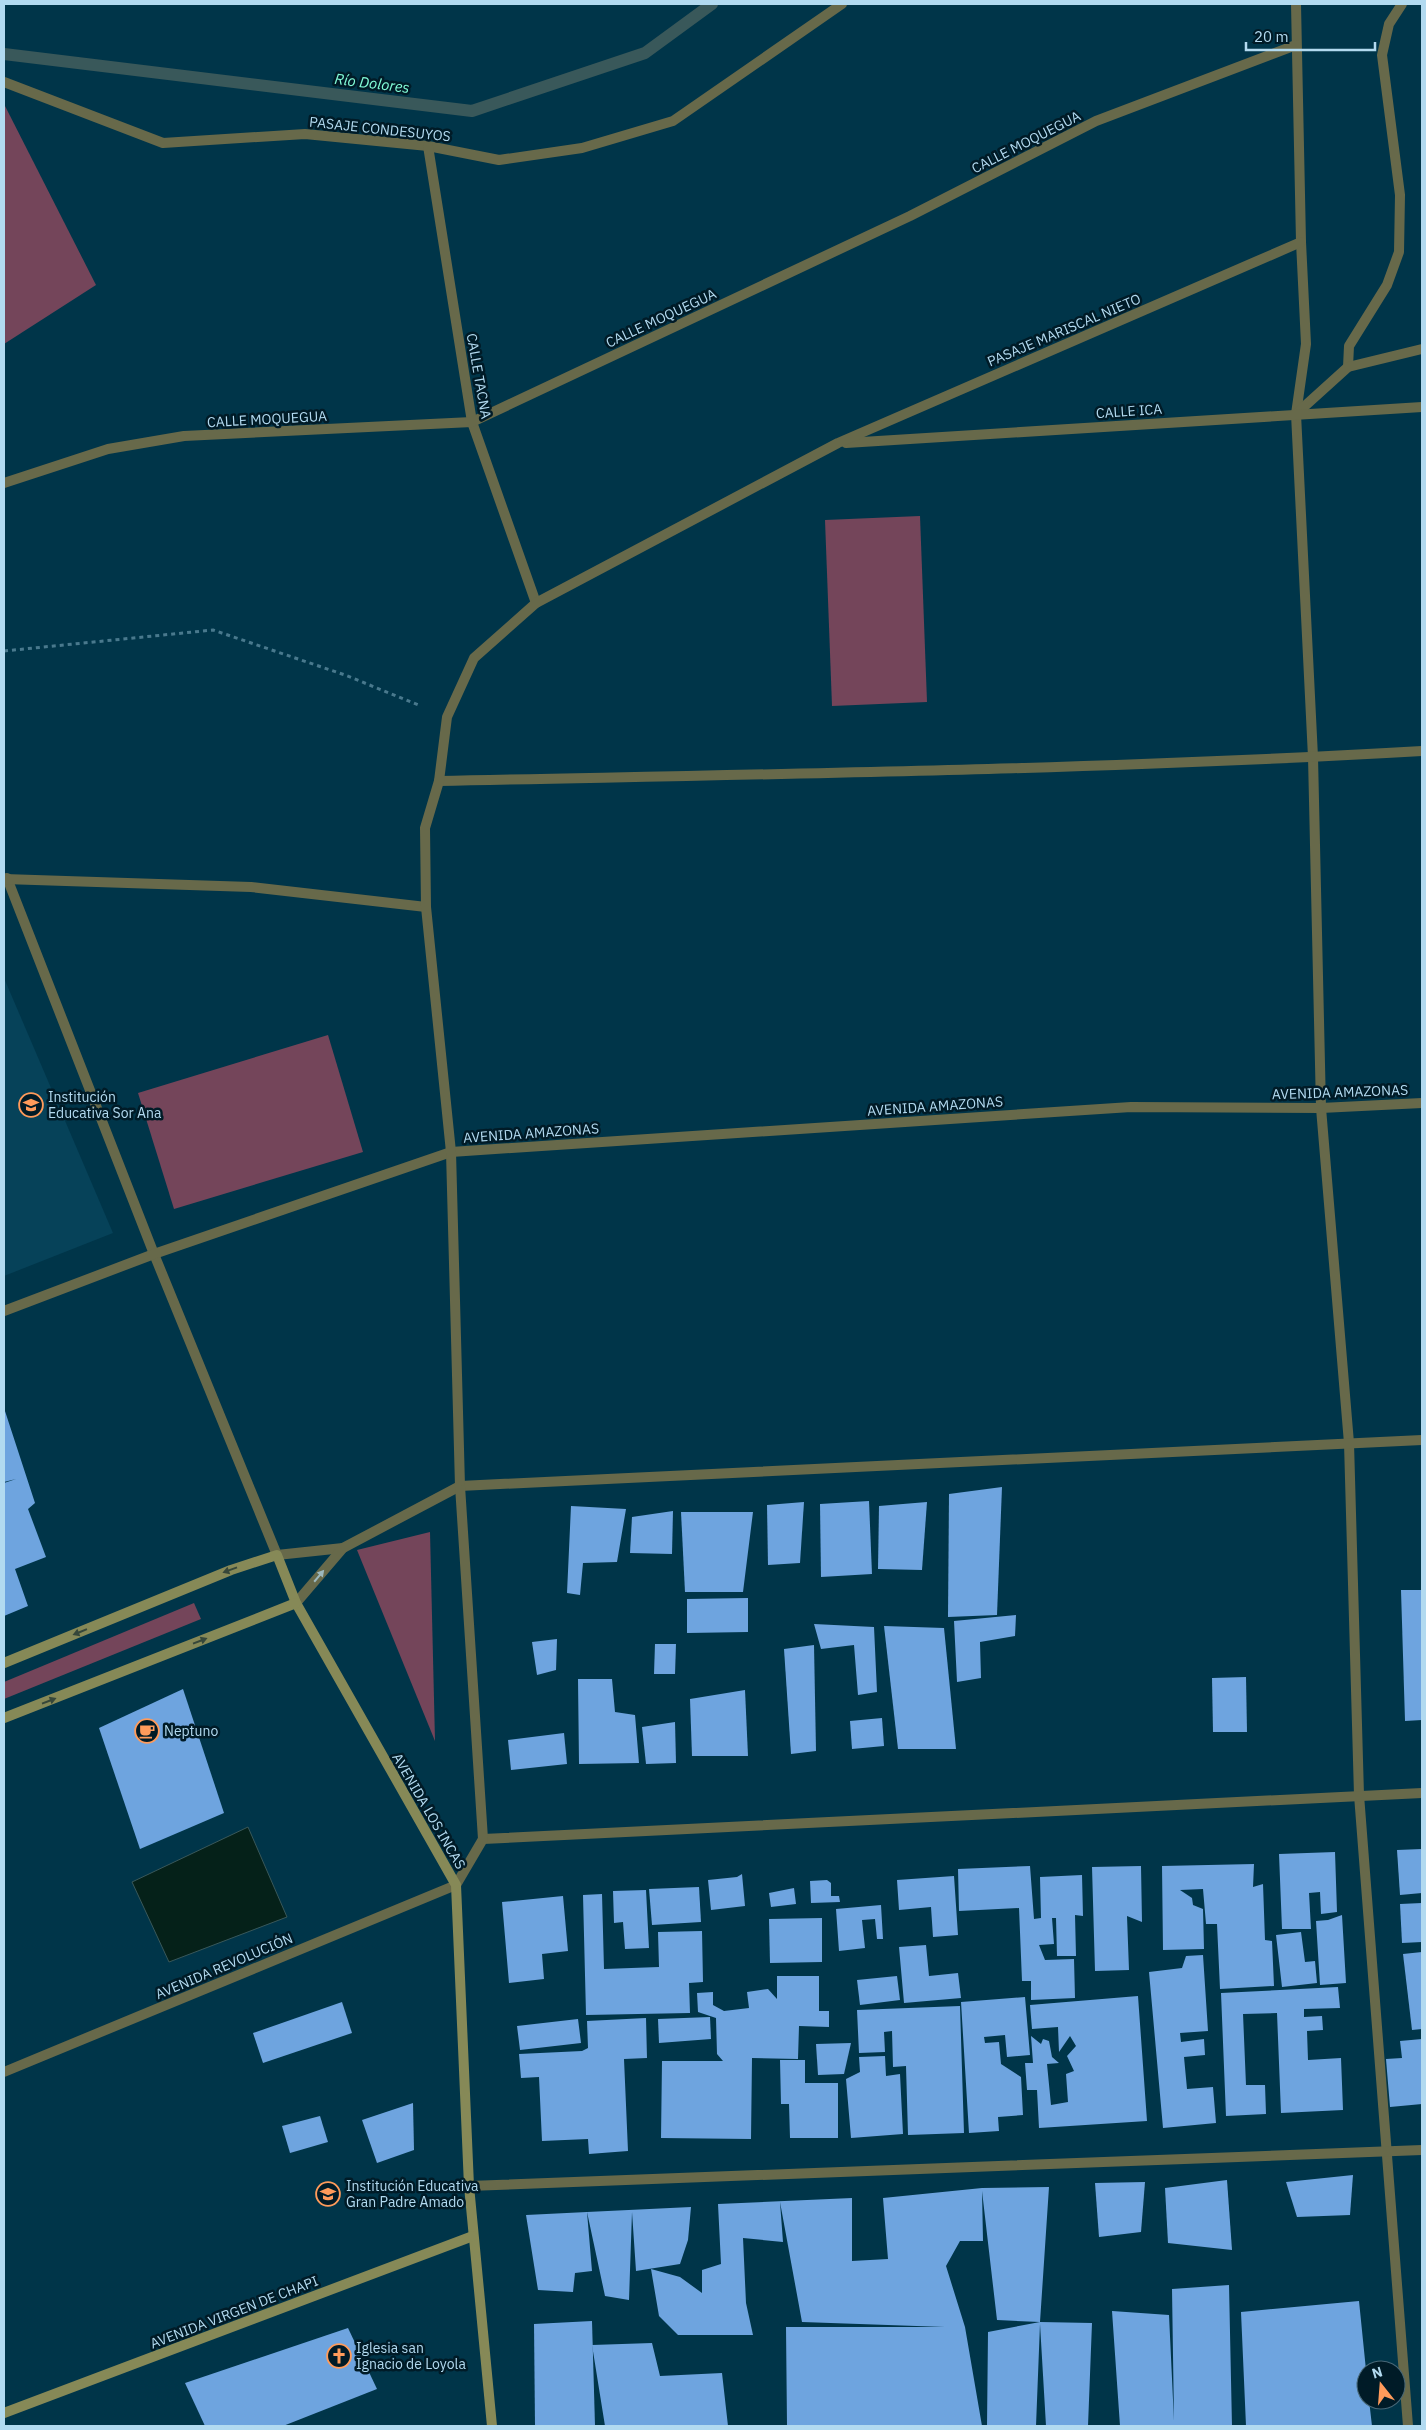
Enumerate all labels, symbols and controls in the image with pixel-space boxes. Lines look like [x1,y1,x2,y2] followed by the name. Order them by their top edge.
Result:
[1246,20,1375,52] scale bar
[1254,27,1289,46] text: 20 m
[333,69,411,97] water label: Río Dolores
[968,107,1084,177] street label: CALLE MOQUEGUA
[308,113,452,145] street label: PASAJE CONDESUYOS
[603,284,719,352] street label: CALLE MOQUEGUA
[985,289,1144,371] street label: PASAJE MARISCAL NIETO
[463,332,495,420] street label: CALLE TACNA
[1095,400,1163,422] street label: CALLE ICA
[207,407,327,431] street label: CALLE MOQUEGUA
[1272,1081,1408,1103] street label: AVENIDA AMAZONAS
[48,1088,162,1122] place label: Institución Educativa Sor Ana
[18,1092,44,1118] school or university icon: Institución Educativa Sor Ana
[866,1092,1004,1120] street label: AVENIDA AMAZONAS
[462,1119,600,1147] street label: AVENIDA AMAZONAS
[222,1566,237,1574] one-way arrow
[314,1569,325,1582] one-way arrow
[72,1628,87,1636] one-way arrow
[193,1637,208,1645] one-way arrow
[42,1696,56,1704] one-way arrow
[134,1718,160,1744] cafe icon: Neptuno
[164,1722,218,1740] place label: Neptuno
[388,1750,470,1872] street label: AVENIDA LOS INCAS
[152,1928,295,2003] street label: AVENIDA REVOLUCIÓN
[346,2177,479,2211] place label: Institución Educativa Gran Padre Amado
[315,2181,341,2207] school or university icon: Institución Educativa Gran Padre Amado
[147,2272,321,2352] street label: AVENIDA VIRGEN DE CHAPI
[356,2339,466,2373] place label: Iglesia san Ignacio de Loyola
[326,2343,352,2369] church icon: Iglesia san Ignacio de Loyola
[1356,2360,1406,2410] north arrow
[1370,2362,1385,2383] text: N

